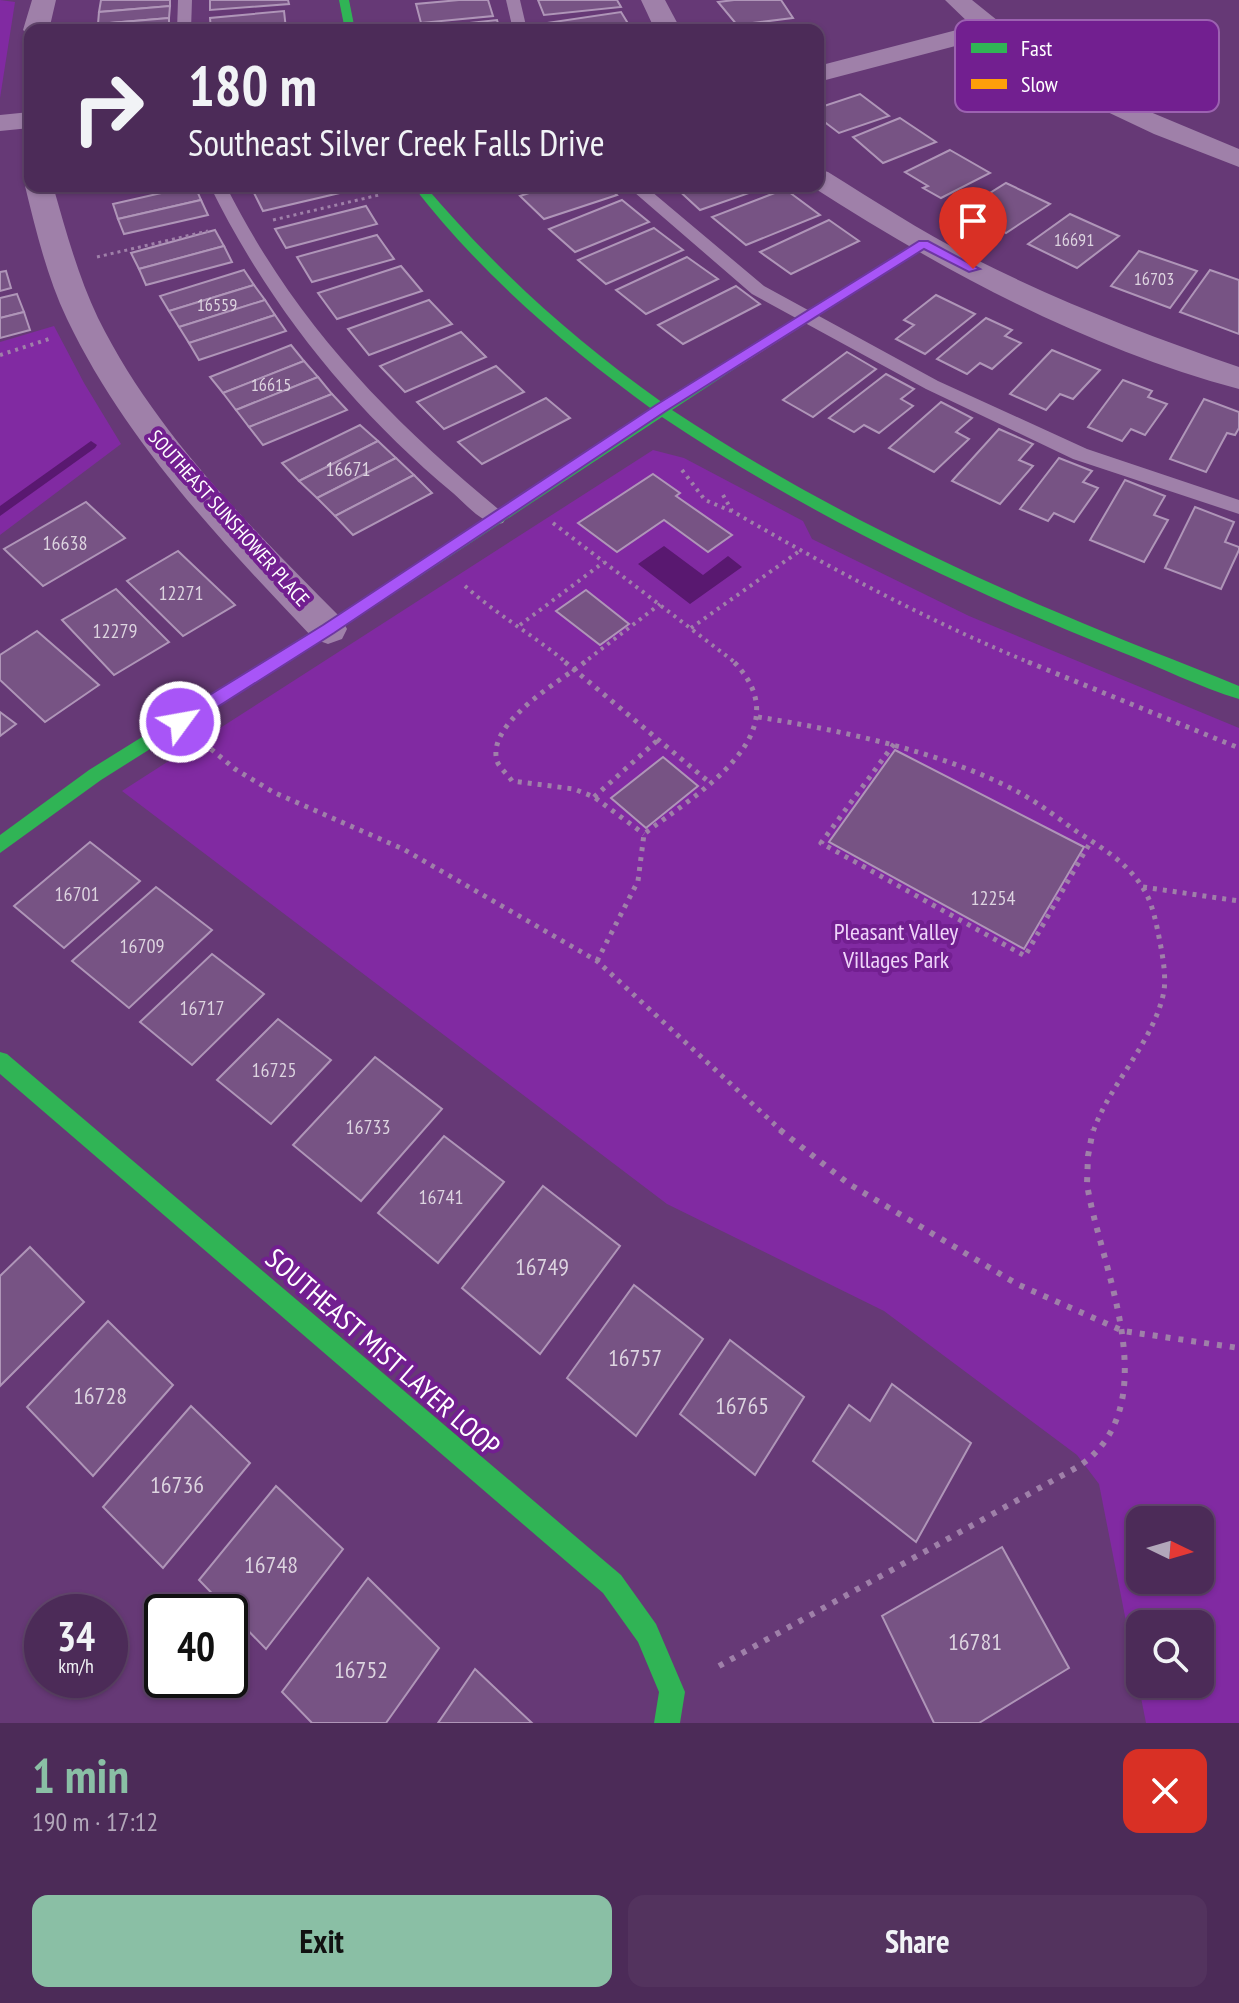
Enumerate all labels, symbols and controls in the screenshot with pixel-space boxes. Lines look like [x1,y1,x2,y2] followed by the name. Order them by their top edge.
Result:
[955,20,1219,112] legend
[1021,34,1052,62] text: Fast
[188,49,317,121] text: 180 m
[56,56,160,160] icon: right
[1021,70,1058,98] text: Slow
[188,119,605,166] text: Southeast Silver Creek Falls Drive
[939,187,1007,269] pin
[951,199,995,243] icon: arrive
[1054,228,1094,251] house number: 16691
[1134,267,1174,290] house number: 16703
[197,293,237,316] house number: 16559
[251,373,291,396] house number: 16615
[143,424,315,612] street label: SOUTHEAST SUNSHOWER PLACE
[326,456,371,482] house number: 16671
[43,530,88,556] house number: 16638
[159,580,204,606] house number: 12271
[93,618,138,644] house number: 12279
[138,680,222,764] position arrow
[55,881,100,907] house number: 16701
[971,885,1016,911] house number: 12254
[834,916,958,975] park label: Pleasant Valley Villages Park
[120,933,165,959] house number: 16709
[180,995,225,1021] house number: 16717
[252,1057,297,1083] house number: 16725
[346,1114,391,1140] house number: 16733
[419,1184,464,1210] house number: 16741
[258,1240,508,1464] street label: SOUTHEAST MIST LAYER LOOP
[515,1251,569,1282] house number: 16749
[608,1342,662,1373] house number: 16757
[73,1380,127,1411] house number: 16728
[715,1390,769,1421] house number: 16765
[150,1469,204,1500] house number: 16736
[1126,1506,1214,1594] north arrow
[1126,1506,1214,1698] map controls
[244,1549,298,1580] house number: 16748
[144,1594,248,1698] speed limit sign: 40
[57,1610,95,1662] text: 34
[1126,1610,1214,1698] button: search
[948,1626,1002,1657] house number: 16781
[58,1653,94,1679] text: km/h
[334,1654,388,1685] house number: 16752
[32,1744,129,1806] text: 1 min
[1123,1749,1207,1833] button: close
[32,1805,158,1838] text: 190 m · 17:12
[32,1895,612,1987] button: Exit
[628,1895,1207,1987] button: Share

